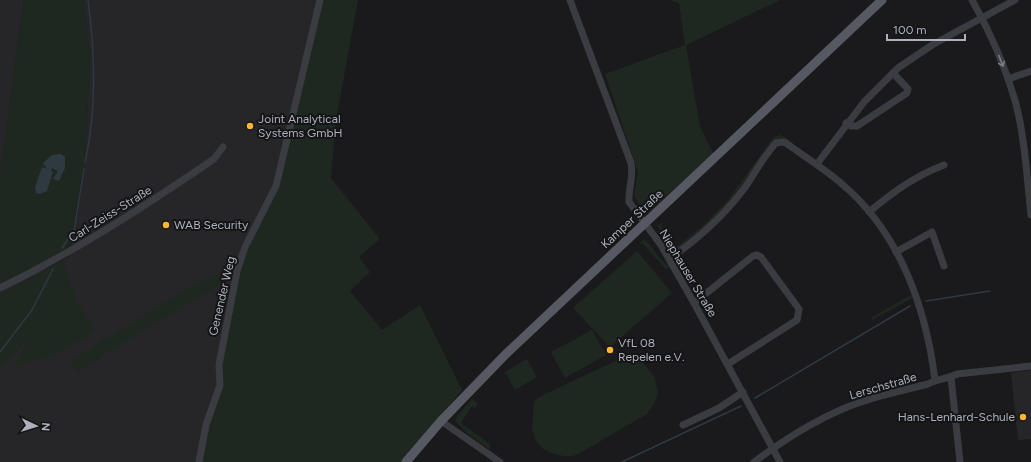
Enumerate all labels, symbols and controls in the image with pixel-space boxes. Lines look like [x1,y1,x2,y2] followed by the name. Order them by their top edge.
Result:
[887,16,965,42] scale bar
[893,23,927,37] text: 100 m
[998,55,1006,67] one-way arrow
[258,112,342,140] place label: Joint Analytical Systems GmbH
[245,121,255,131] marker: Joint Analytical Systems GmbH
[66,183,154,245] street label: Carl-Zeiss-Straße
[598,186,666,251] street label: Kamper Straße
[174,218,249,232] place label: WAB Security
[161,220,171,230] marker: WAB Security
[656,227,720,320] street label: Niephauser Straße
[206,255,238,337] street label: Genender Weg
[618,336,684,364] place label: VfL 08 Repelen e.V.
[605,345,615,355] marker: VfL 08 Repelen e.V.
[848,370,919,402] street label: Lerschstraße
[16,406,56,446] north arrow
[898,410,1015,424] place label: Hans-Lenhard-Schule
[1018,412,1028,422] marker: Hans-Lenhard-Schule
[39,422,52,431] text: N

